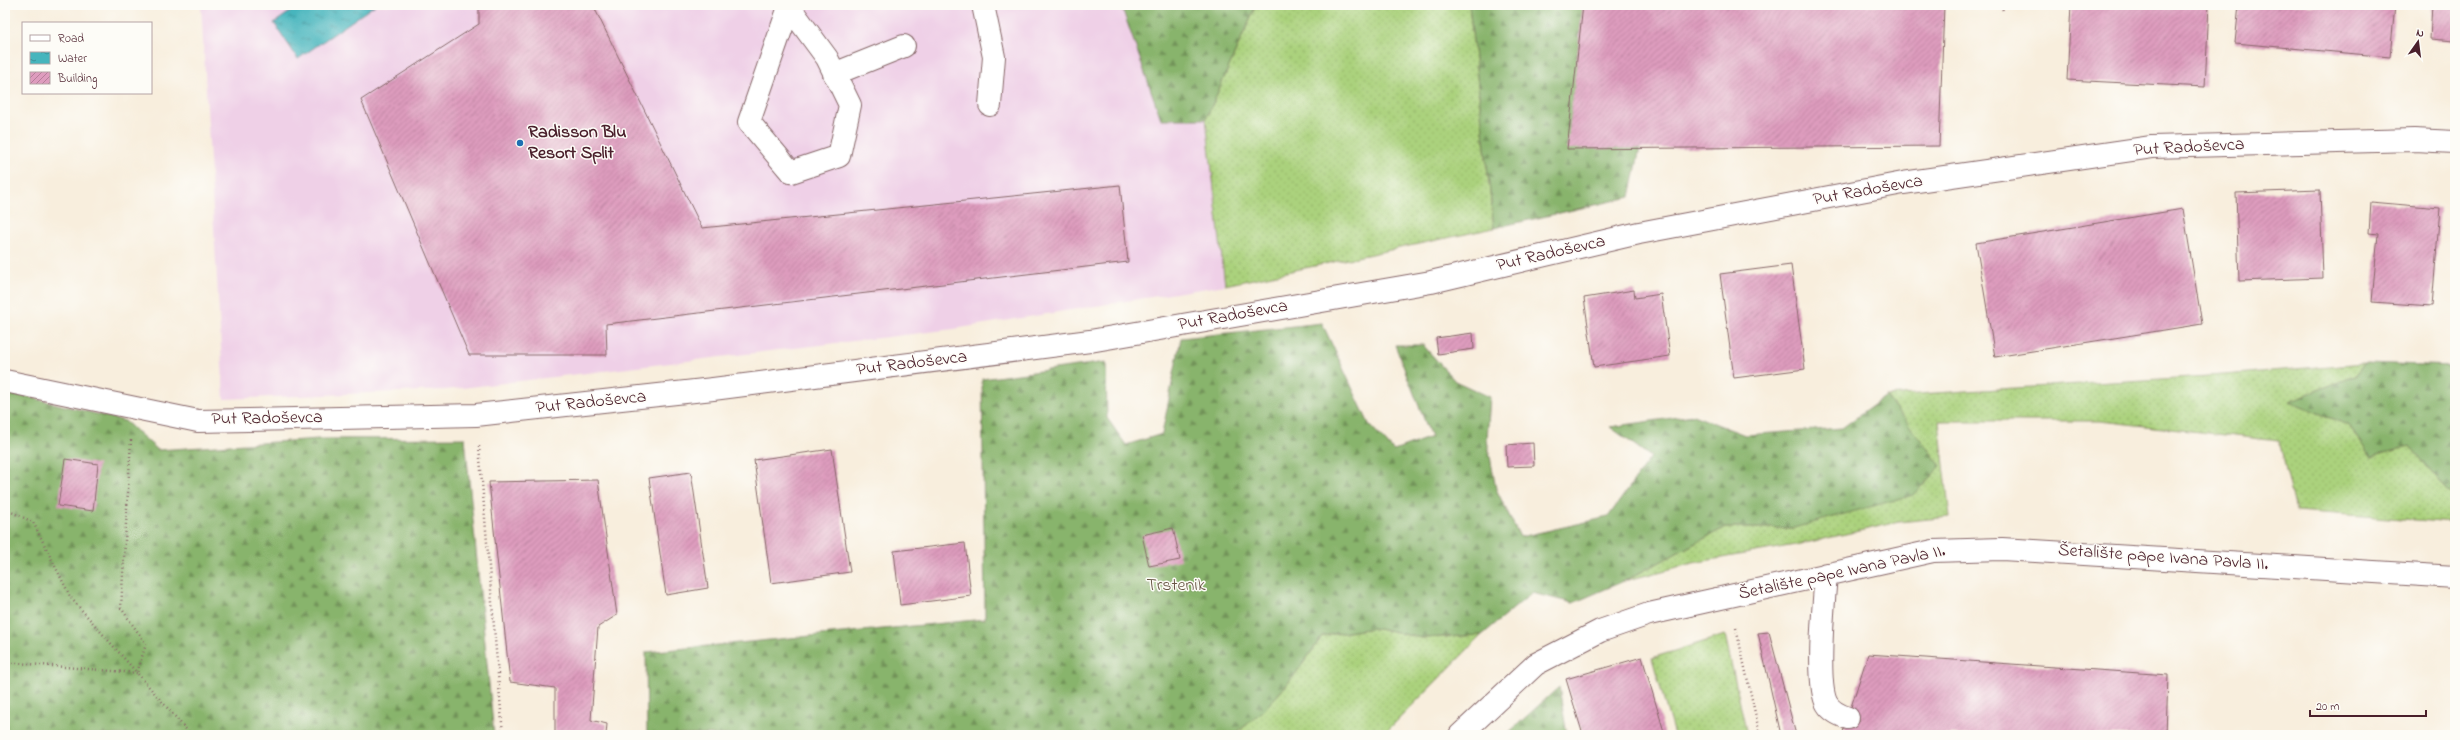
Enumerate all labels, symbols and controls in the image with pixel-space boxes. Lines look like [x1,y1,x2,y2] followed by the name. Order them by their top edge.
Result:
[22,22,152,94] legend
[2398,22,2438,62] north arrow
[2415,25,2426,42] text: N
[58,30,84,48] text: Road
[58,50,87,68] text: Water
[57,70,97,89] text: Building
[528,120,626,167] place label: Radisson Blu Resort Split
[2133,132,2245,164] street label: Put Radoševca
[515,138,525,148] marker: Radisson Blu Resort Split
[1811,169,1925,213] street label: Put Radoševca
[1494,229,1608,279] street label: Put Radoševca
[1176,294,1290,338] street label: Put Radoševca
[855,344,969,384] street label: Put Radoševca
[534,384,648,422] street label: Put Radoševca
[211,405,323,433] street label: Put Radoševca
[1736,538,1948,608] street label: Šetalište pape Ivana Pavla II.
[2057,538,2269,578] street label: Šetalište pape Ivana Pavla II.
[1146,573,1206,599] park label: Trstenik
[2310,692,2426,718] scale bar
[2316,698,2339,716] text: 20 m

